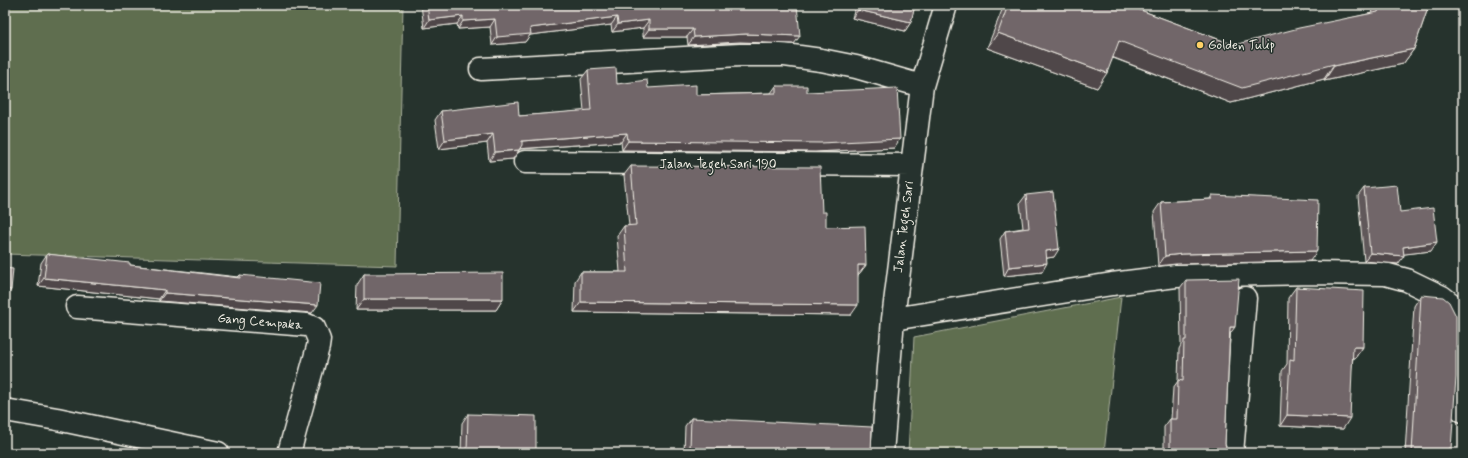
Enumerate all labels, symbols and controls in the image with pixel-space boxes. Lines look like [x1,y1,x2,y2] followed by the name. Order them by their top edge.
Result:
[1208,37,1275,54] place label: Golden Tulip
[1195,40,1205,50] marker: Golden Tulip
[659,156,777,175] street label: Jalan Tegeh Sari 190
[890,180,920,274] street label: Jalan Tegeh Sari
[217,310,303,335] street label: Gang Cempaka

